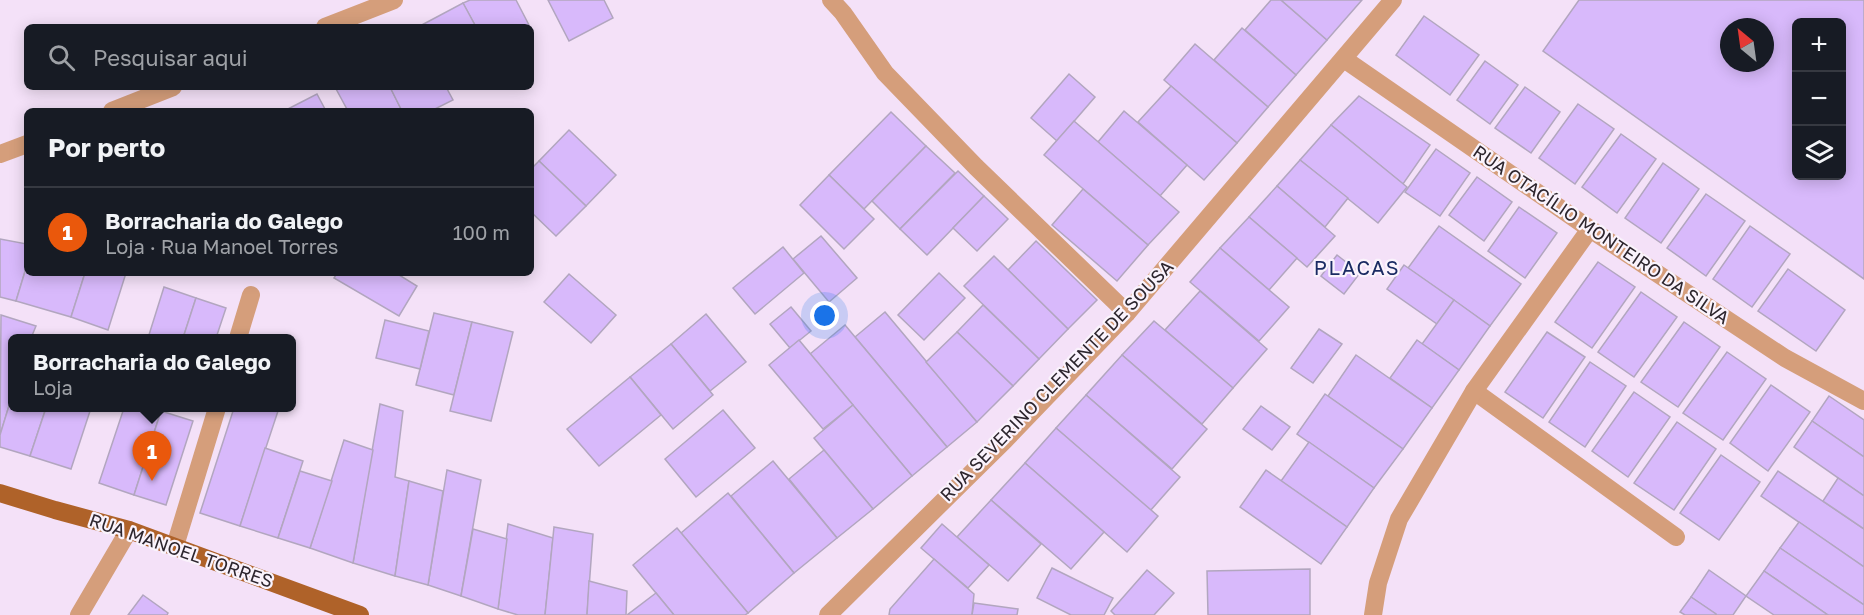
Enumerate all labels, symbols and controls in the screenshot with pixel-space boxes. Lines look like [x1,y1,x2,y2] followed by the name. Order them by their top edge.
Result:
[1720,18,1774,72] north arrow
[1792,18,1846,180] map controls
[1792,18,1846,72] button: +
[24,24,534,90] search box
[45,41,78,74] icon: search
[93,44,248,71] text: Pesquisar aqui
[1792,72,1846,126] button: −
[1792,126,1846,180] button: layers
[48,132,165,163] text: Por perto
[1469,140,1734,328] street label: RUA OTACÍLIO MONTEIRO DA SILVA
[105,207,343,234] text: Borracharia do Galego
[62,220,73,244] text: 1
[453,220,510,244] text: 100 m
[105,234,338,258] text: Loja · Rua Manoel Torres
[935,255,1177,505] street label: RUA SEVERINO CLEMENTE DE SOUSA
[1314,255,1400,279] district label: PLACAS
[810,301,839,330] your location
[8,334,296,412] popup
[33,348,271,375] text: Borracharia do Galego
[33,375,73,399] text: Loja
[132,432,172,481] pin: 1
[87,508,276,592] street label: RUA MANOEL TORRES

